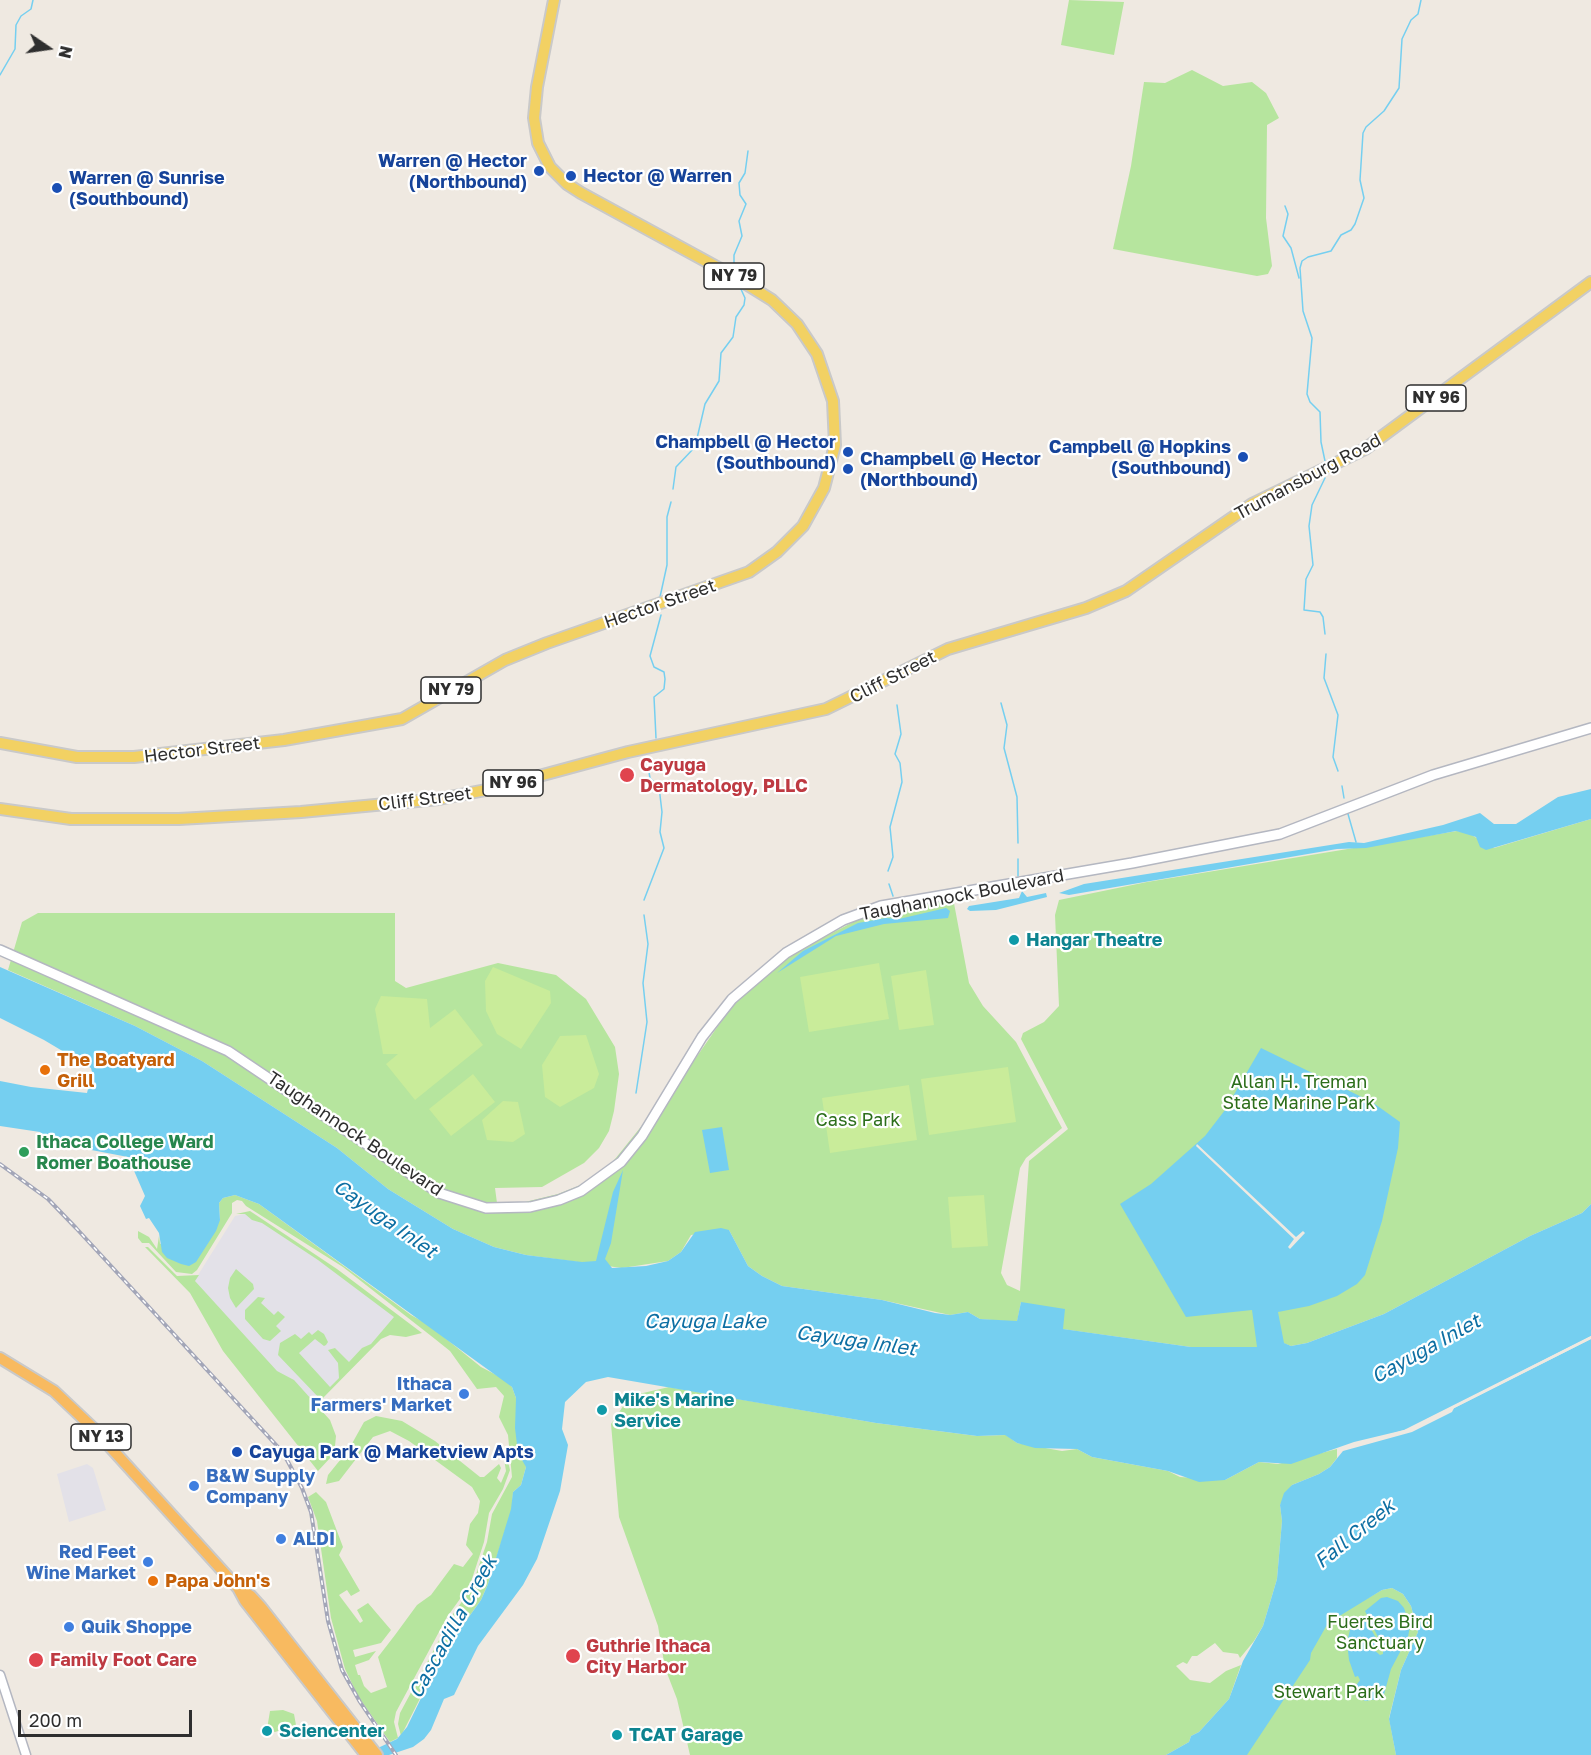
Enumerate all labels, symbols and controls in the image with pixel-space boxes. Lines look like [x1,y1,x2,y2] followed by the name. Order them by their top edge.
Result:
[18,18,78,78] north arrow
[54,44,77,60] text: N
[378,150,527,192] place label: Warren @ Hector (Northbound)
[532,164,546,178] marker: Warren @ Hector (Northbound)
[583,165,732,187] place label: Hector @ Warren
[69,167,225,210] place label: Warren @ Sunrise (Southbound)
[564,169,578,183] marker: Hector @ Warren
[50,181,64,195] marker: Warren @ Sunrise (Southbound)
[704,263,764,289] road number: NY 79
[1406,385,1466,411] road number: NY 96
[1231,429,1385,525] street label: Trumansburg Road
[655,431,836,474] place label: Champbell @ Hector (Southbound)
[1049,436,1231,478] place label: Campbell @ Hopkins (Southbound)
[841,445,855,459] marker: Champbell @ Hector (Southbound)
[860,448,1041,490] place label: Champbell @ Hector (Northbound)
[1236,450,1250,464] marker: Campbell @ Hopkins (Southbound)
[841,462,855,476] marker: Champbell @ Hector (Northbound)
[601,575,719,633] street label: Hector Street
[846,646,940,708] street label: Cliff Street
[421,677,481,703] road number: NY 79
[143,732,261,768] street label: Hector Street
[640,754,808,796] place label: Cayuga Dermatology, PLLC
[618,766,636,784] marker: Cayuga Dermatology, PLLC
[483,770,543,796] road number: NY 96
[377,783,473,815] street label: Cliff Street
[858,865,1066,925] street label: Taughannock Boulevard
[1026,929,1162,951] place label: Hangar Theatre
[1007,933,1021,947] marker: Hangar Theatre
[57,1049,174,1092] place label: The Boatyard Grill
[38,1063,52,1077] marker: The Boatyard Grill
[263,1067,447,1201] street label: Taughannock Boulevard
[1223,1071,1375,1114] park label: Allan H. Treman State Marine Park
[816,1109,900,1131] park label: Cass Park
[36,1131,214,1174] place label: Ithaca College Ward Romer Boathouse
[17,1145,31,1159] marker: Ithaca College Ward Romer Boathouse
[329,1175,441,1263] water label: Cayuga Inlet
[1367,1309,1485,1389] water label: Cayuga Inlet
[644,1310,766,1334] water label: Cayuga Lake
[795,1321,917,1361] water label: Cayuga Inlet
[311,1373,452,1416] place label: Ithaca Farmers' Market
[457,1387,471,1401] marker: Ithaca Farmers' Market
[614,1389,734,1432] place label: Mike's Marine Service
[595,1403,609,1417] marker: Mike's Marine Service
[71,1424,131,1450] road number: NY 13
[249,1441,534,1463] place label: Cayuga Park @ Marketview Apts
[230,1445,244,1459] marker: Cayuga Park @ Marketview Apts
[206,1465,315,1508] place label: B&W Supply Company
[187,1479,201,1493] marker: B&W Supply Company
[1310,1494,1400,1574] water label: Fall Creek
[293,1528,335,1550] place label: ALDI
[274,1532,288,1546] marker: ALDI
[26,1541,136,1584] place label: Red Feet Wine Market
[404,1551,502,1703] water label: Cascadilla Creek
[141,1555,155,1569] marker: Red Feet Wine Market
[165,1570,270,1592] place label: Papa John's
[146,1574,160,1588] marker: Papa John's
[1327,1611,1433,1654] park label: Fuertes Bird Sanctuary
[81,1616,192,1638] place label: Quik Shoppe
[62,1620,76,1634] marker: Quik Shoppe
[586,1635,711,1678] place label: Guthrie Ithaca City Harbor
[564,1647,582,1665] marker: Guthrie Ithaca City Harbor
[50,1649,197,1671] place label: Family Foot Care
[27,1651,45,1669] marker: Family Foot Care
[1273,1681,1385,1703] park label: Stewart Park
[21,1698,195,1736] scale bar
[29,1709,82,1731] text: 200 m
[279,1720,385,1742] place label: Sciencenter
[260,1724,274,1738] marker: Sciencenter
[629,1724,743,1746] place label: TCAT Garage
[610,1728,624,1742] marker: TCAT Garage

